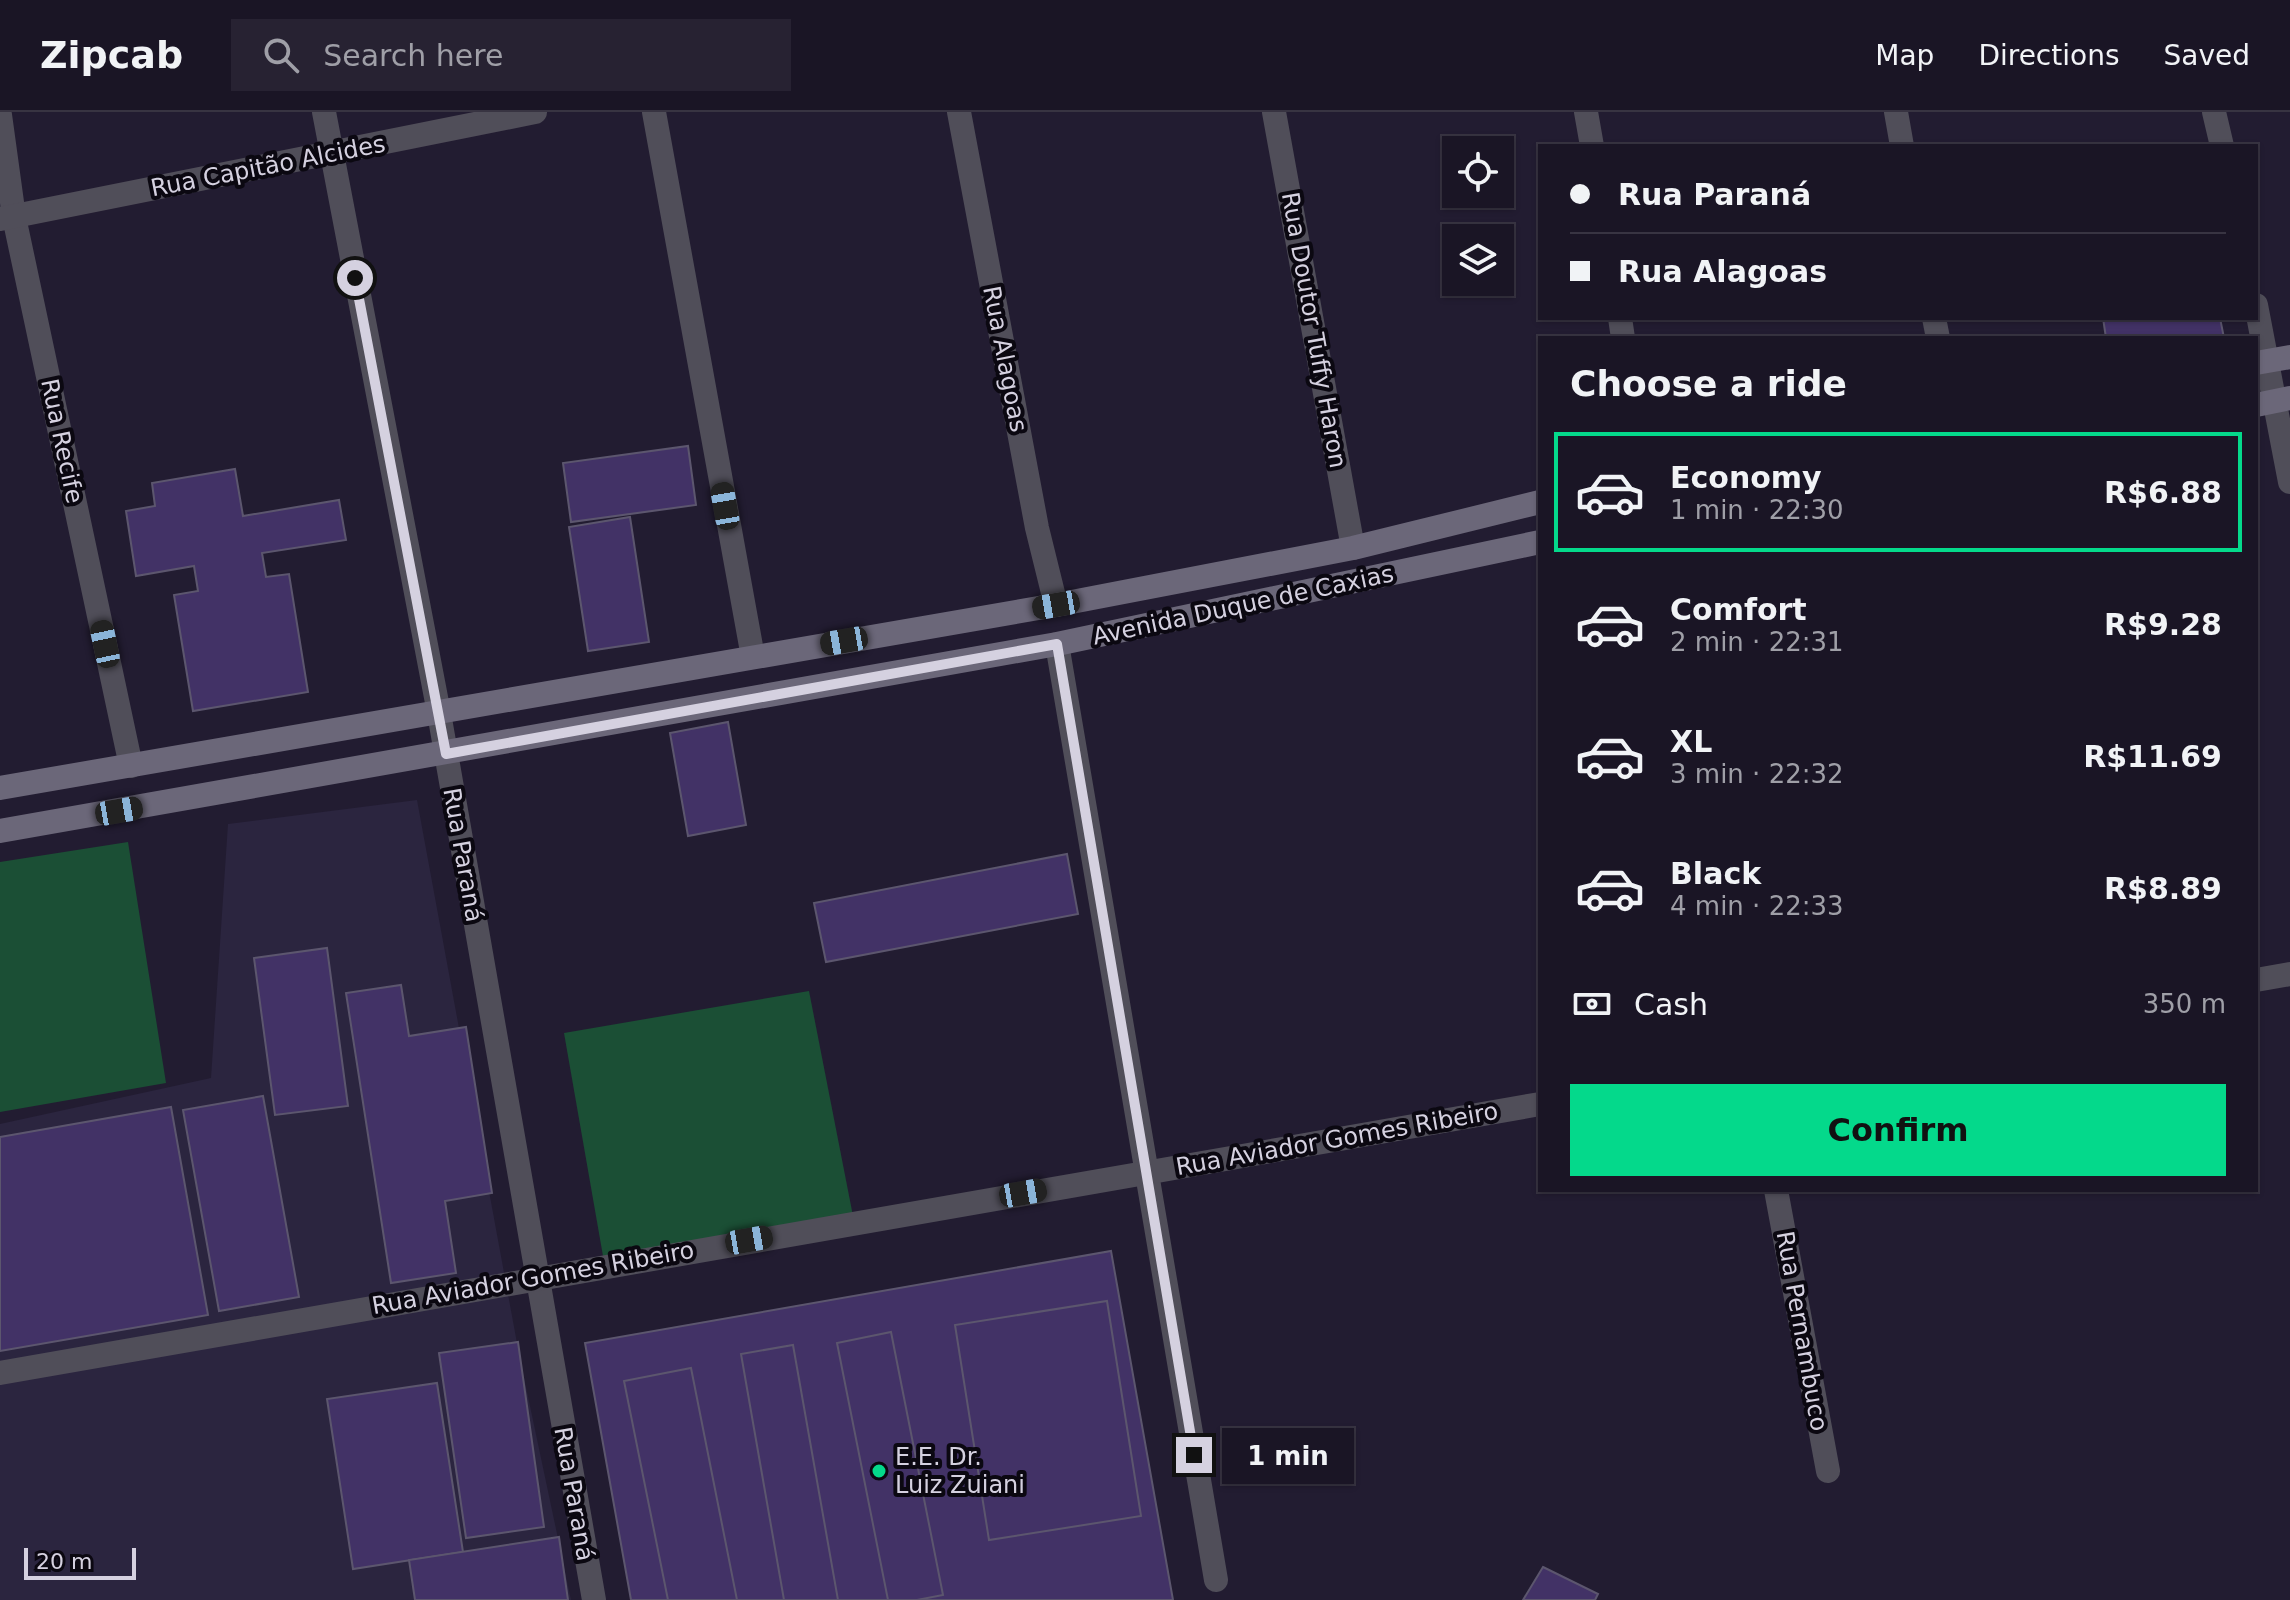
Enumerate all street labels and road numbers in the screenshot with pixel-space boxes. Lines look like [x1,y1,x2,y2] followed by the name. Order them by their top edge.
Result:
[148,130,388,202] street label: Rua Capitão Alcides
[1276,190,1352,470] street label: Rua Doutor Tuffy Haron
[977,284,1033,434] street label: Rua Alagoas
[35,376,89,506] street label: Rua Recife
[1090,559,1396,651] street label: Avenida Duque de Caxias
[437,786,489,924] street label: Rua Paraná
[1174,1097,1500,1181] street label: Rua Aviador Gomes Ribeiro
[1771,1229,1833,1433] street label: Rua Pernambuco
[370,1236,696,1320] street label: Rua Aviador Gomes Ribeiro
[548,1425,600,1563] street label: Rua Paraná

